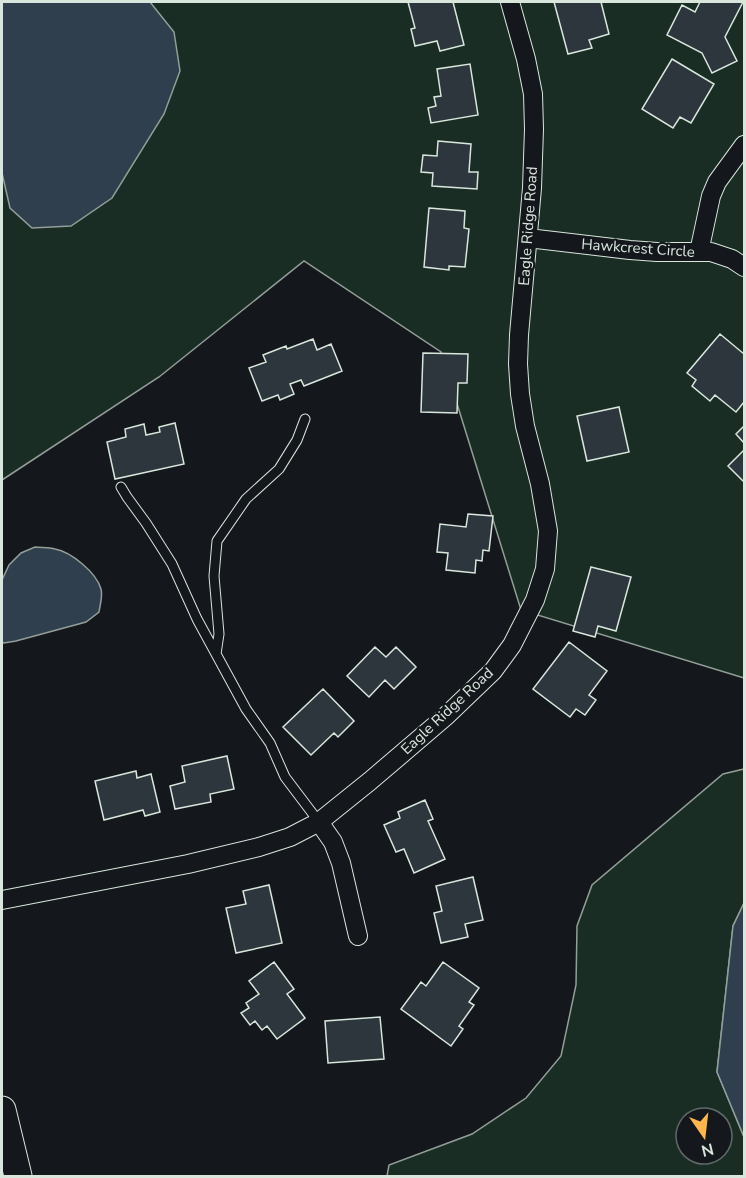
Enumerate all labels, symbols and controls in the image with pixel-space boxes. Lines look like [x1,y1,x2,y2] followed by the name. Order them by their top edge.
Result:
[514,166,542,286] street label: Eagle Ridge Road
[581,234,695,262] street label: Hawkcrest Circle
[397,663,497,759] street label: Eagle Ridge Road
[674,1106,734,1166] north arrow
[699,1137,716,1162] text: N

